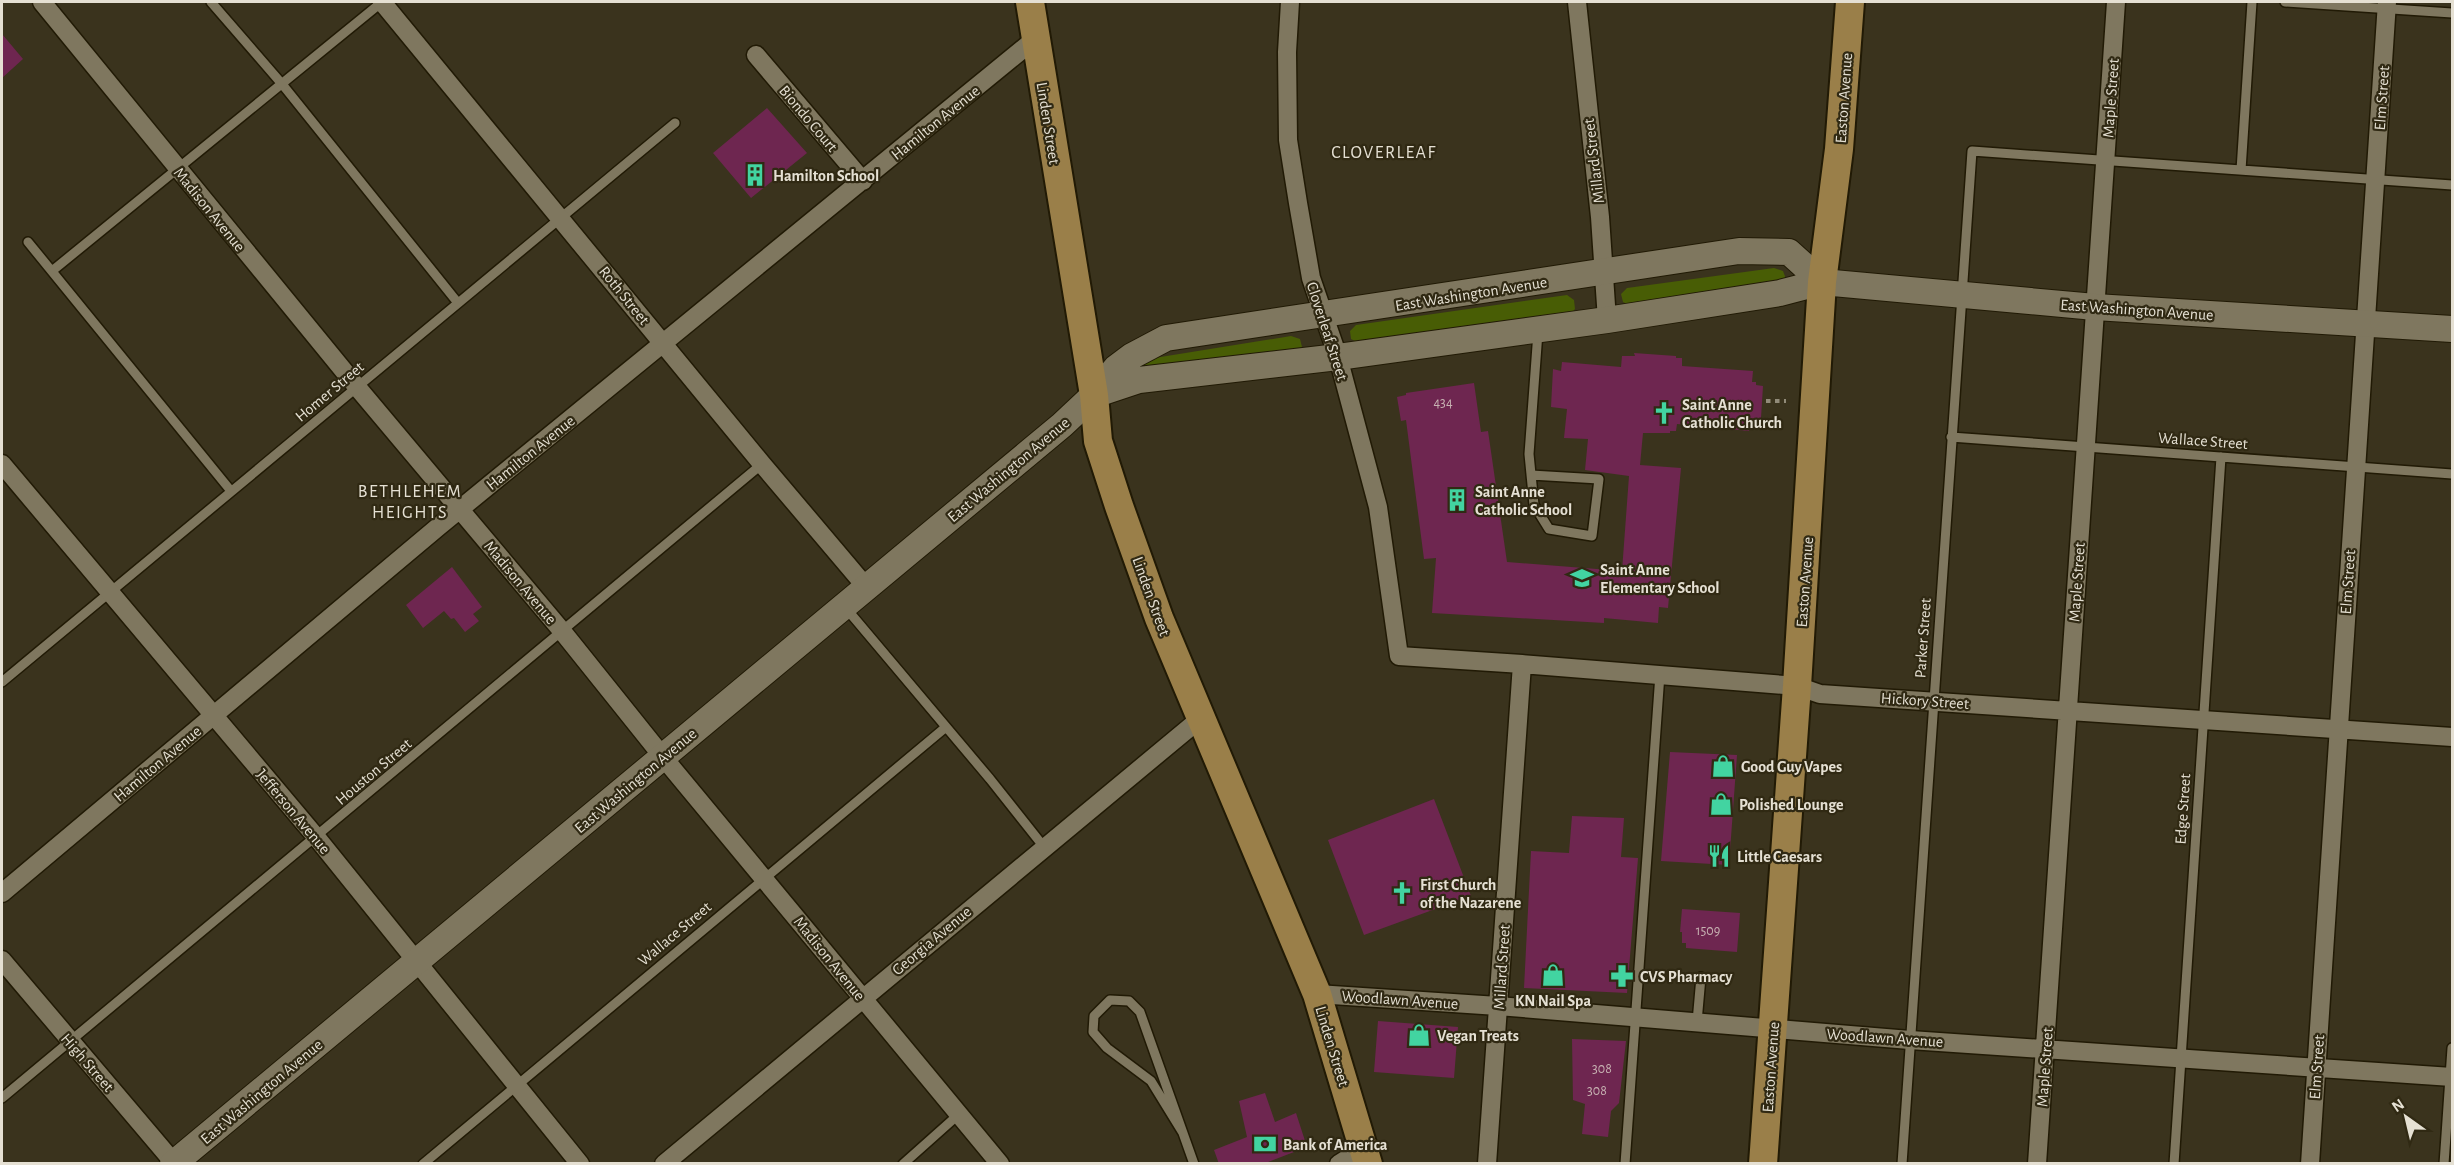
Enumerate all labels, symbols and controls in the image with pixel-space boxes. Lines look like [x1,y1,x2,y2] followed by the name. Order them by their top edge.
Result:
[1833,52,1855,144] street label: Easton Avenue
[2100,58,2122,138] street label: Maple Street
[2372,65,2392,131] street label: Elm Street
[1034,81,1062,165] street label: Linden Street
[776,82,841,155] street label: Biondo Court
[888,82,983,163] street label: Hamilton Avenue
[1581,118,1607,204] street label: Millard Street
[1331,144,1437,162] district label: CLOVERLEAF
[742,162,768,188] building icon: Hamilton School
[171,165,248,255] street label: Madison Avenue
[773,168,879,184] place label: Hamilton School
[596,263,652,328] street label: Roth Street
[1394,274,1548,314] street label: East Washington Avenue
[1304,280,1351,383] street label: Cloverleaf Street
[2060,297,2214,323] street label: East Washington Avenue
[292,359,367,425] street label: Homer Street
[1433,396,1453,410] house number: 434
[1682,397,1782,431] place label: Saint Anne Catholic Church
[1651,400,1677,426] church icon: Saint Anne Catholic Church
[483,412,578,493] street label: Hamilton Avenue
[945,414,1073,525] street label: East Washington Avenue
[2158,430,2248,452] street label: Wallace Street
[358,483,462,522] district label: BETHLEHEM HEIGHTS
[1475,484,1572,518] place label: Saint Anne Catholic School
[1444,487,1470,513] building icon: Saint Anne Catholic School
[1794,536,1816,628] street label: Easton Avenue
[481,538,560,627] street label: Madison Avenue
[2066,542,2088,622] street label: Maple Street
[2338,549,2358,615] street label: Elm Street
[1129,555,1173,638] street label: Linden Street
[1600,562,1720,597] place label: Saint Anne Elementary School
[1569,565,1595,591] school or university icon: Saint Anne Elementary School
[1912,598,1934,679] street label: Parker Street
[1880,690,1969,713] street label: Hickory Street
[111,723,204,805] street label: Hamilton Avenue
[572,725,700,836] street label: East Washington Avenue
[333,736,415,808] street label: Houston Street
[1710,753,1736,779] shop icon: Good Guy Vapes
[1741,759,1842,776] place label: Good Guy Vapes
[253,766,333,857] street label: Jefferson Avenue
[2173,773,2193,845] street label: Edge Street
[1708,791,1734,817] shop icon: Polished Lounge
[1739,797,1844,813] place label: Polished Lounge
[1706,843,1732,869] restaurant icon: Little Caesars
[1737,849,1822,865] place label: Little Caesars
[1420,877,1522,911] place label: First Church of the Nazarene
[1389,880,1415,906] church icon: First Church of the Nazarene
[635,899,714,969] street label: Wallace Street
[889,903,974,978] street label: Georgia Avenue
[791,914,868,1004] street label: Madison Avenue
[1491,924,1513,1010] street label: Millard Street
[1696,924,1720,938] house number: 1509
[1540,962,1566,988] shop icon: KN Nail Spa
[1609,963,1635,989] pharmacy icon: CVS Pharmacy
[1640,969,1733,986] place label: CVS Pharmacy
[1341,988,1459,1012] street label: Woodlawn Avenue
[1515,993,1591,1009] place label: KN Nail Spa
[1312,1004,1352,1088] street label: Linden Street
[1760,1021,1782,1113] street label: Easton Avenue
[1406,1022,1432,1048] shop icon: Vegan Treats
[1826,1026,1944,1050] street label: Woodlawn Avenue
[2034,1027,2056,1107] street label: Maple Street
[1437,1028,1519,1044] place label: Vegan Treats
[58,1031,117,1095] street label: High Street
[2307,1034,2327,1100] street label: Elm Street
[198,1036,326,1147] street label: East Washington Avenue
[1592,1062,1612,1076] house number: 308
[1587,1084,1607,1098] house number: 308
[2376,1087,2436,1147] north arrow
[2389,1096,2407,1115] text: N
[1252,1131,1278,1157] bank icon: Bank of America
[1283,1137,1388,1153] place label: Bank of America

